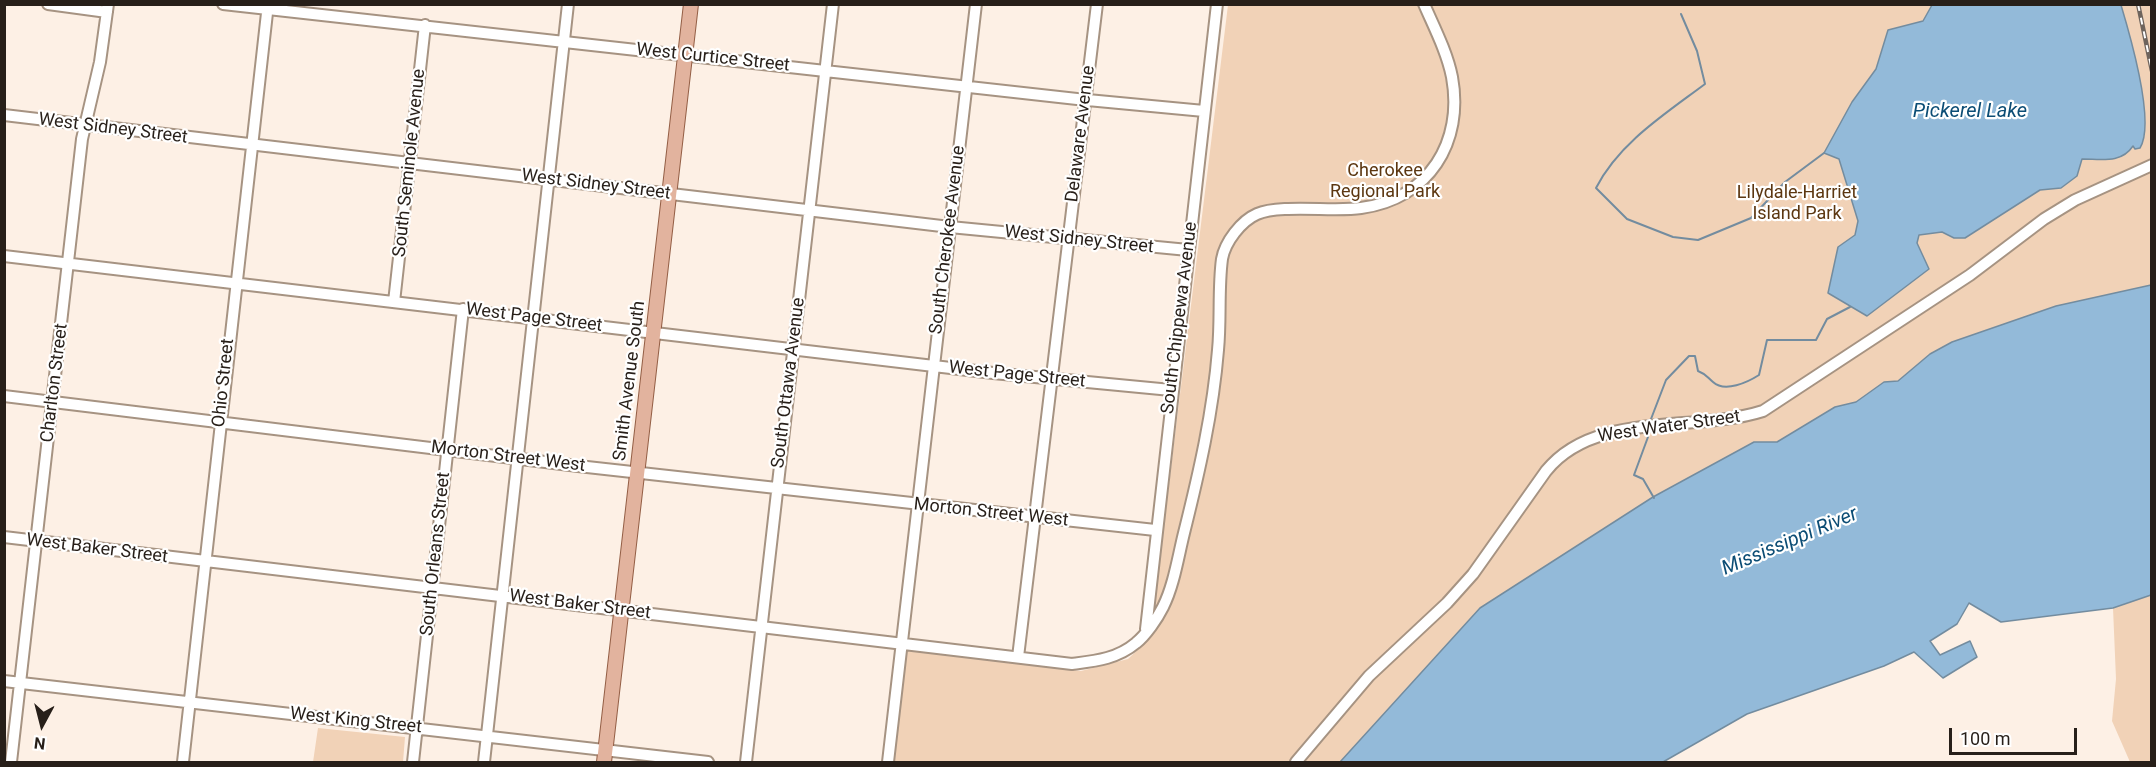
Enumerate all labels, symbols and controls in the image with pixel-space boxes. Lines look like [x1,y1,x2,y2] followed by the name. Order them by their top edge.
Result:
[635,39,791,77] street label: West Curtice Street
[1062,64,1100,204] street label: Delaware Avenue
[389,68,431,258] street label: South Seminole Avenue
[1913,100,2027,124] water label: Pickerel Lake
[37,109,189,149] street label: West Sidney Street
[926,144,970,336] street label: South Cherokee Avenue
[1330,160,1440,202] park label: Cherokee Regional Park
[520,165,672,205] street label: West Sidney Street
[1737,182,1857,224] park label: Lilydale-Harriet Island Park
[1003,221,1155,259] street label: West Sidney Street
[1157,221,1203,415] street label: South Chippewa Avenue
[768,296,810,470] street label: South Ottawa Avenue
[464,299,604,337] street label: West Page Street
[609,300,651,462] street label: Smith Avenue South
[37,322,73,444] street label: Charlton Street
[209,338,239,428] street label: Ohio Street
[947,357,1087,393] street label: West Page Street
[1596,406,1742,448] street label: West Water Street
[430,437,586,477] street label: Morton Street West
[417,471,455,637] street label: South Orleans Street
[913,494,1069,532] street label: Morton Street West
[1718,503,1862,581] water label: Mississippi River
[25,530,169,568] street label: West Baker Street
[508,586,652,624] street label: West Baker Street
[12,695,72,755] north arrow
[289,703,423,739] street label: West King Street
[1952,716,2080,754] scale bar
[1960,728,2011,749] text: 100 m
[33,733,47,753] text: N

